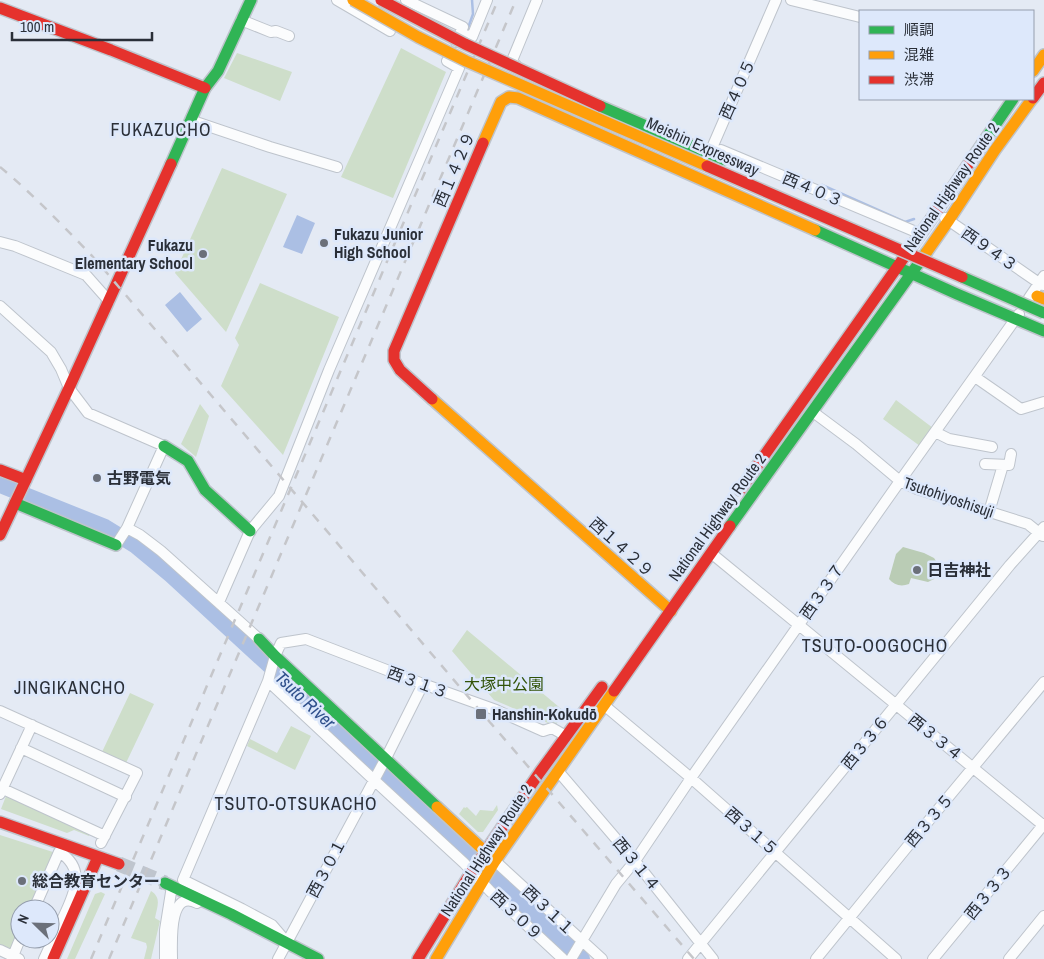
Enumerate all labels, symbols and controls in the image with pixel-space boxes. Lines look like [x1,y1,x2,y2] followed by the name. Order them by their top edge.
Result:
[12,10,152,42] scale bar
[859,10,1034,100] legend
[20,16,54,37] text: 100 m
[904,19,934,40] text: 順調
[904,44,934,65] text: 混雑
[714,55,760,123] street label: 西４０５
[904,69,934,90] text: 渋滞
[643,111,763,181] street label: Meishin Expressway
[111,117,211,142] district label: FUKAZUCHO
[898,118,1004,256] street label: National Highway Route 2
[428,128,480,210] street label: 西１４２９
[779,166,847,212] street label: 西４０３
[957,222,1023,276] street label: 西９４３
[334,223,424,263] place label: Fukazu Junior High School
[75,234,193,274] place label: Fukazu Elementary School
[318,237,330,249] marker: Fukazu Junior High School
[197,248,209,260] marker: Fukazu Elementary School
[663,449,771,585] street label: National Highway Route 2
[107,467,171,489] place label: 古野電気
[901,471,997,523] street label: Tsutohiyoshisuji
[91,472,103,484] marker: 古野電気
[585,512,659,582] street label: 西１４２９
[795,558,849,624] street label: 西３３７
[927,559,991,581] place label: 日吉神社
[911,564,923,576] marker: 日吉神社
[802,633,948,658] district label: TSUTO-OOGOCHO
[384,661,452,703] street label: 西３１３
[270,665,342,735] water label: Tsuto River
[464,673,544,695] park label: 大塚中公園
[14,675,126,700] district label: JINGIKANCHO
[492,703,597,725] place label: Hanshin-Kokudō
[474,707,488,721] marker: Hanshin-Kokudō
[904,708,968,766] street label: 西３３４
[836,710,894,774] street label: 西３３６
[435,780,537,920] street label: National Highway Route 2
[900,788,958,852] street label: 西３３５
[214,791,378,816] district label: TSUTO-OTSUKACHO
[721,802,783,860] street label: 西３１５
[608,832,666,896] street label: 西３１４
[301,835,351,901] street label: 西３０１
[959,860,1017,924] street label: 西３３３
[32,870,160,892] place label: 総合教育センター
[16,875,28,887] marker: 総合教育センター
[518,880,580,940] street label: 西３１１
[486,885,548,945] street label: 西３０９
[10,899,60,949] north arrow
[13,912,33,926] text: N

